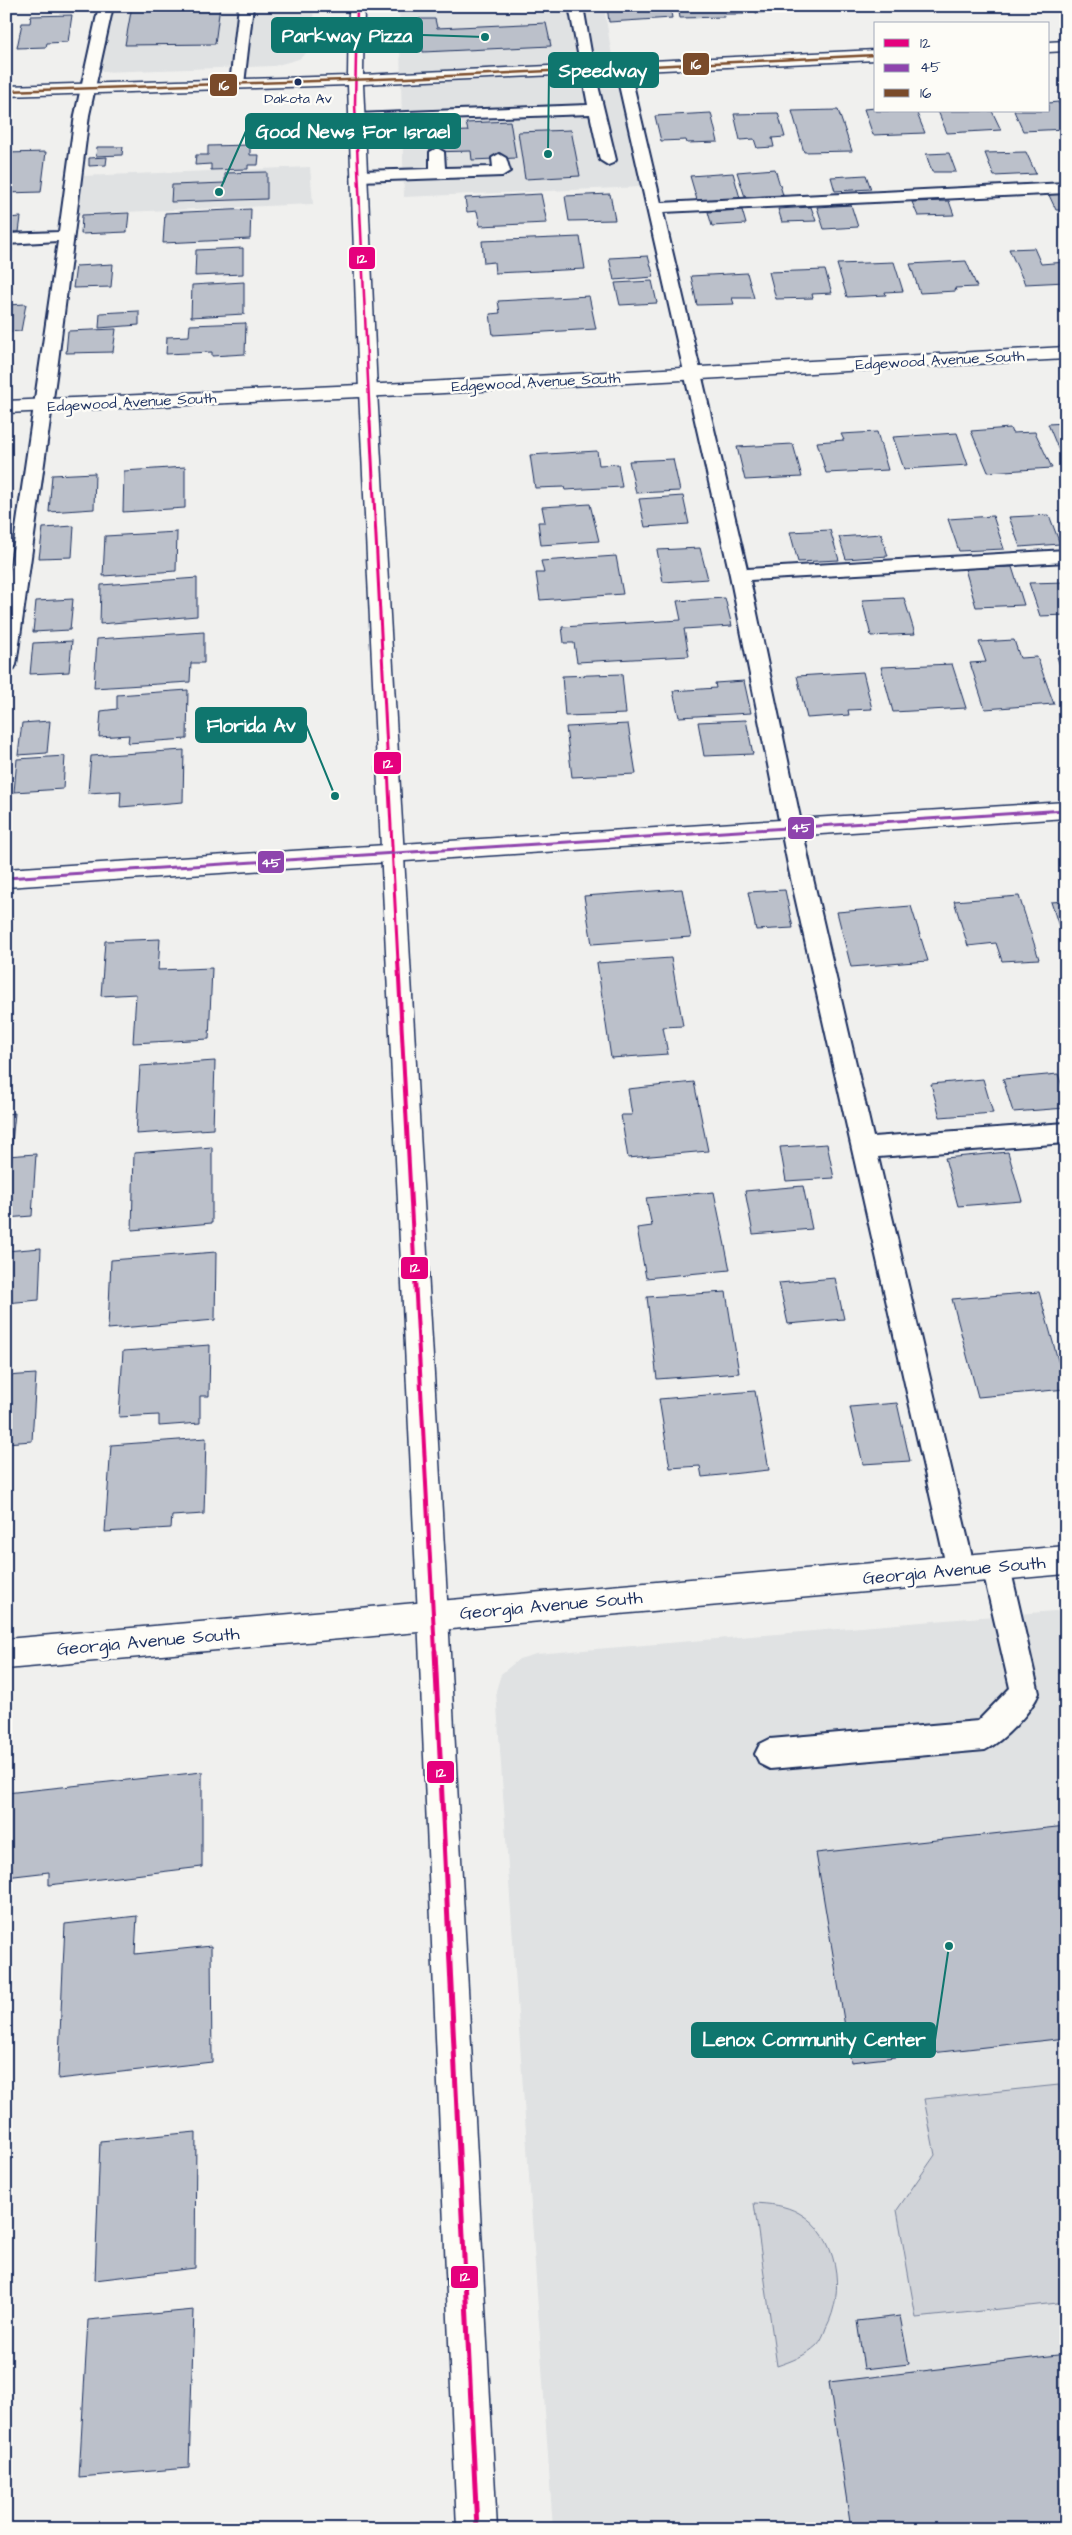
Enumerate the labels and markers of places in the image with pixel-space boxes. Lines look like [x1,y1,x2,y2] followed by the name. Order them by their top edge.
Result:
[272,18,422,52] callout: Parkway Pizza
[549,53,658,87] callout: Speedway
[293,77,303,87] marker: Dakota Av
[264,89,332,109] place label: Dakota Av
[246,114,460,148] callout: Good News For Israel
[196,708,306,742] callout: Florida Av
[692,2023,935,2057] callout: Lenox Community Center

